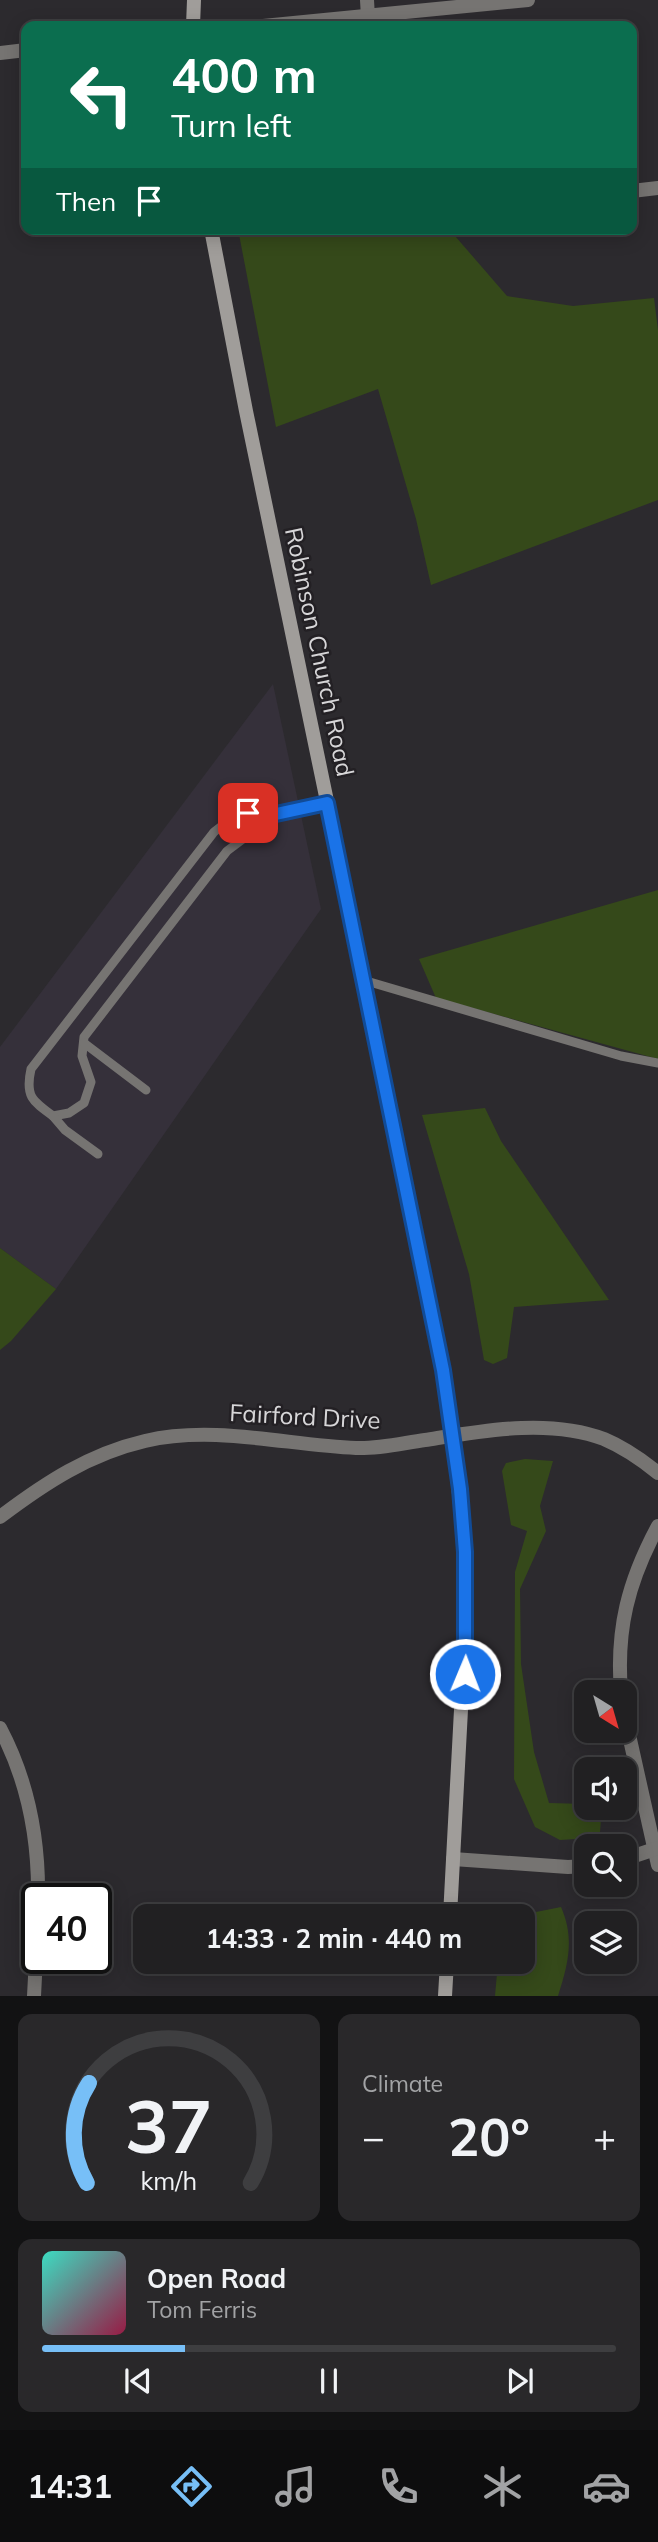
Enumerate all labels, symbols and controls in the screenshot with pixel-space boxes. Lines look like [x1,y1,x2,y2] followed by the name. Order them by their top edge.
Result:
[171,44,317,105] text: 400 m
[56,49,147,140] icon: left
[171,105,291,145] text: Turn left
[130,182,168,220] icon: arrive
[56,185,116,218] text: Then
[279,524,361,779] street label: Robinson Church Road
[218,783,278,843] pin
[229,794,267,832] icon: arrive
[229,1397,381,1435] street label: Fairford Drive
[428,1637,502,1711] position arrow
[574,1680,637,1743] north arrow
[574,1680,637,1974] map controls
[574,1757,637,1820] button: sound
[574,1834,637,1897] button: search
[21,1883,112,1974] speed limit sign: 40
[574,1911,637,1974] button: layers
[206,1922,462,1955] text: 14:33 · 2 min · 440 m
[362,2069,443,2098] text: Climate
[125,2081,213,2172] text: 37
[448,2104,530,2169] text: 20°
[362,2113,385,2161] text: −
[593,2113,616,2161] text: +
[141,2165,197,2196] text: km/h
[147,2262,286,2295] text: Open Road
[147,2295,257,2324] text: Tom Ferris
[119,2362,157,2400] icon: previous
[310,2362,348,2400] icon: pause
[501,2362,539,2400] icon: next
[167,2462,216,2511] icon: directions
[271,2462,320,2511] icon: music
[374,2462,423,2511] icon: phone
[478,2462,527,2511] icon: climate
[582,2462,631,2511] icon: car
[27,2466,112,2506] text: 14:31

